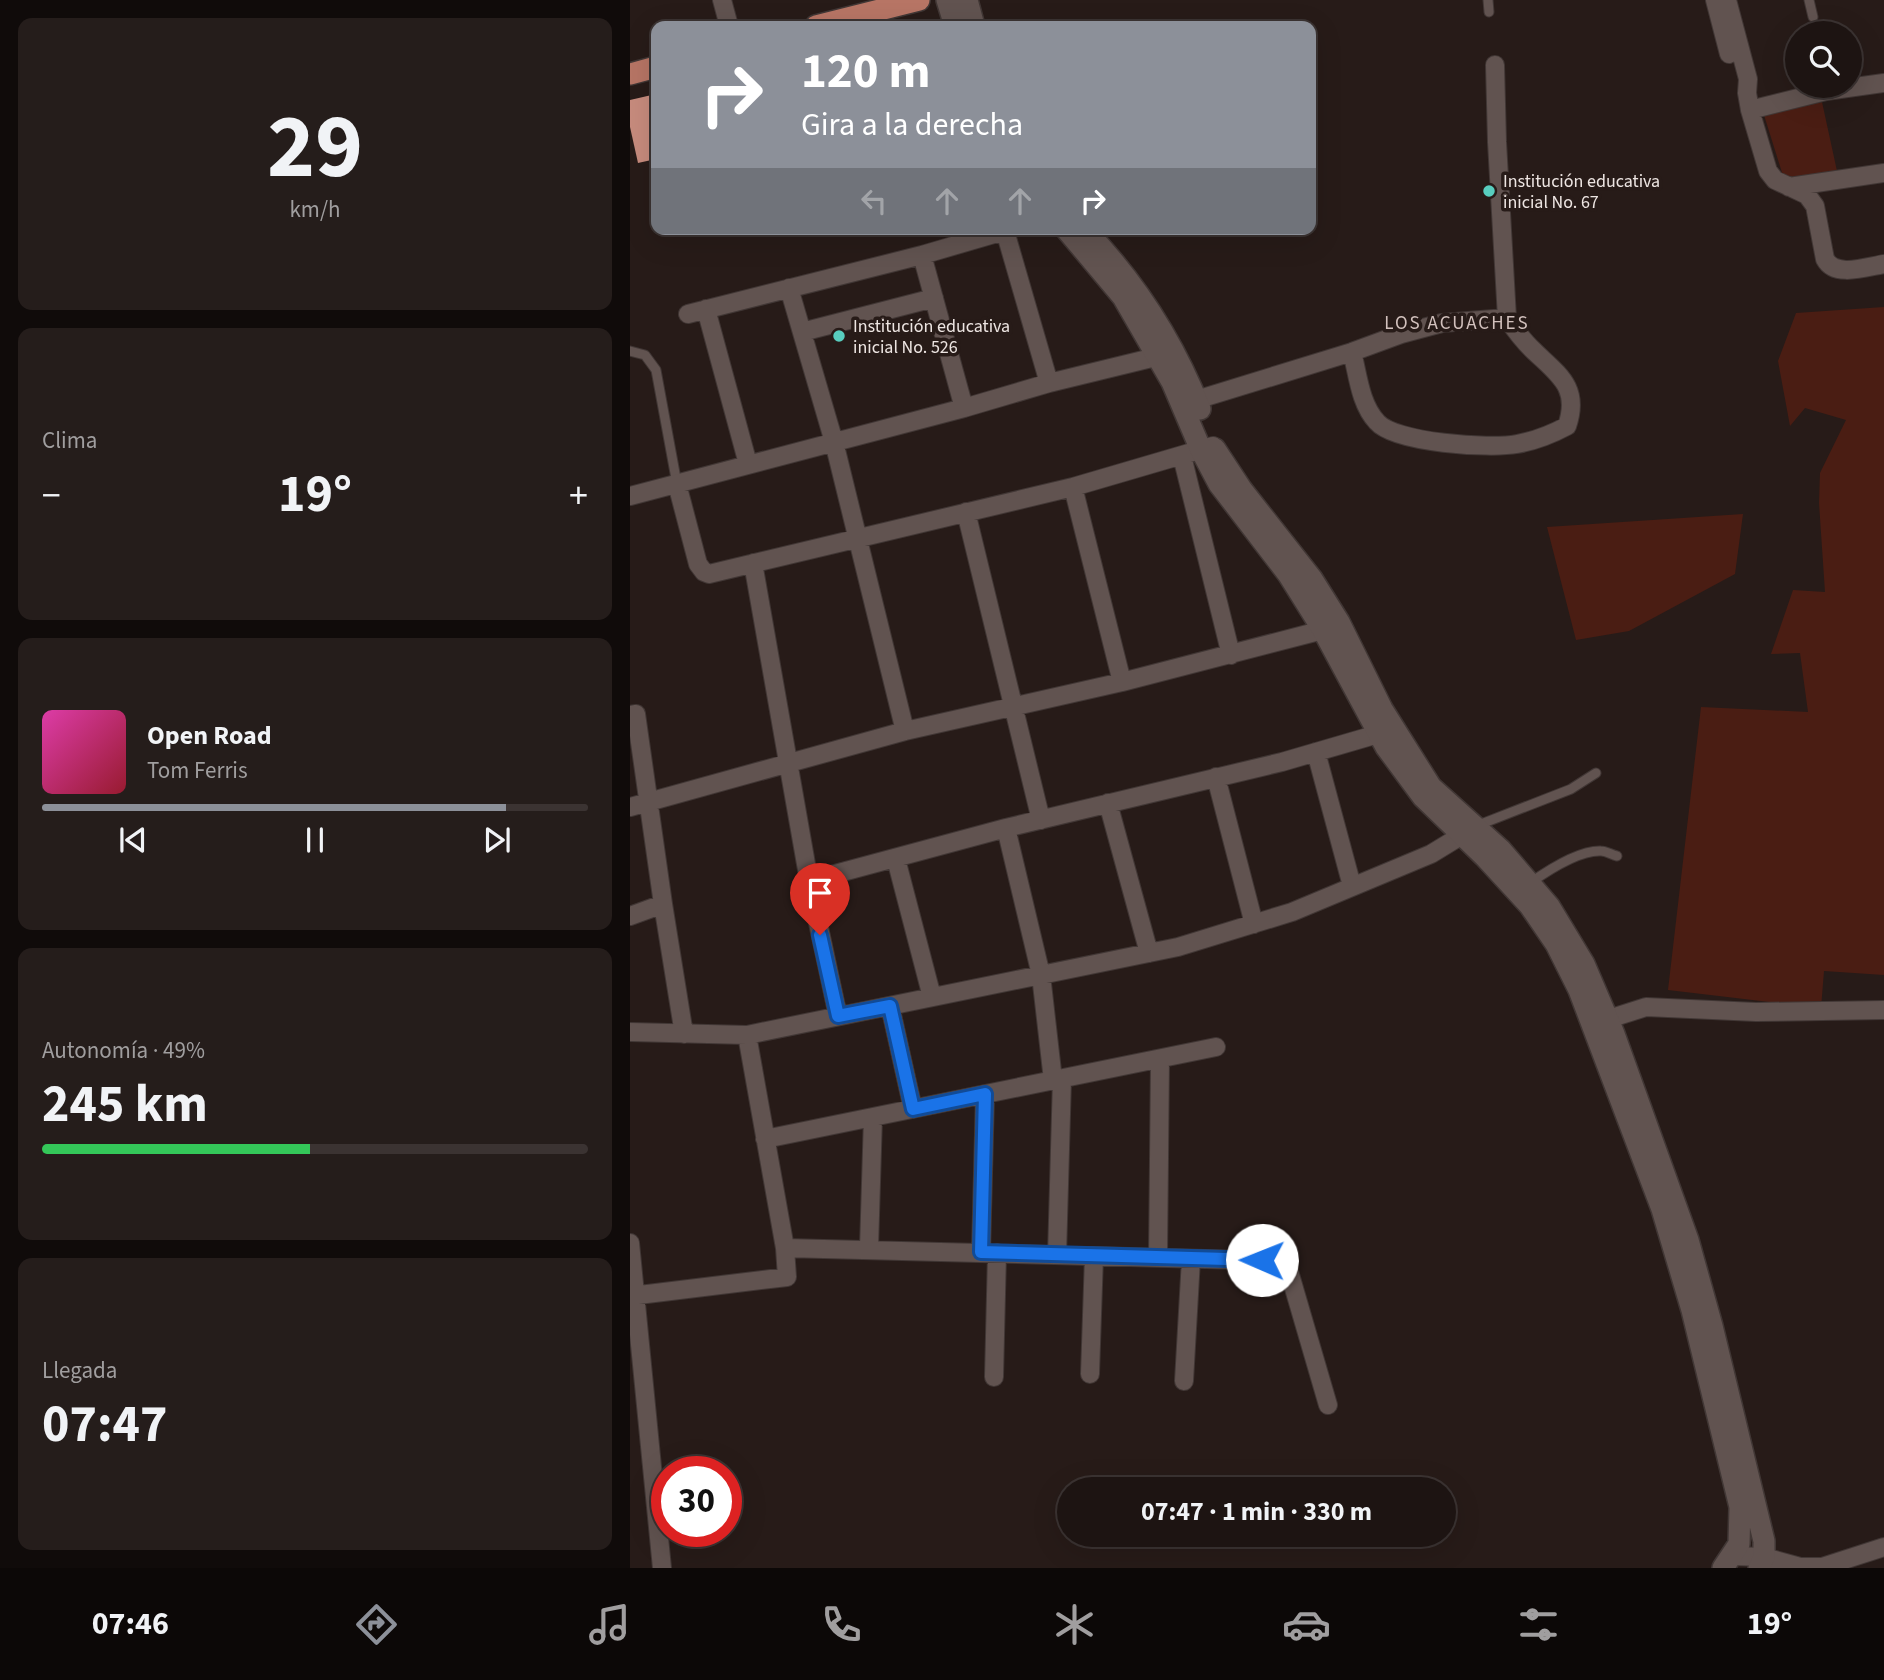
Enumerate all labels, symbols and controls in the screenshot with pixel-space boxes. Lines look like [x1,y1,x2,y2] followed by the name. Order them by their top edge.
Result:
[1785,21,1862,98] map controls
[1785,21,1862,98] button: search
[801,37,930,107] text: 120 m
[686,49,777,140] icon: right
[267,83,363,212] text: 29
[801,102,1023,148] text: Gira a la derecha
[1503,169,1660,215] place label: Institución educativa inicial No. 67
[855,182,893,220] icon: left
[928,182,966,220] icon: ahead
[1001,182,1039,220] icon: ahead
[1074,182,1112,220] icon: right
[1481,183,1497,199] marker: Institución educativa inicial No. 67
[289,193,341,226] text: km/h
[1384,310,1530,337] district label: LOS ACUACHES
[853,314,1010,360] place label: Institución educativa inicial No. 526
[831,328,847,344] marker: Institución educativa inicial No. 526
[42,424,97,457] text: Clima
[278,458,352,532] text: 19°
[42,469,61,523] text: −
[569,469,588,523] text: +
[147,717,272,754] text: Open Road
[147,754,248,787] text: Tom Ferris
[114,821,152,859] icon: previous
[296,821,334,859] icon: pause
[478,821,516,859] icon: next
[790,863,850,935] pin
[801,874,839,912] icon: arrive
[42,1034,205,1067] text: Autonomía · 49%
[42,1068,208,1142] text: 245 km
[1225,1223,1299,1297] position arrow
[42,1354,117,1387] text: Llegada
[42,1388,167,1462] text: 07:47
[651,1456,742,1547] speed limit sign: 30
[1141,1493,1372,1530] text: 07:47 · 1 min · 330 m
[352,1600,401,1649] icon: directions
[585,1600,634,1649] icon: music
[817,1600,866,1649] icon: phone
[1050,1600,1099,1649] icon: climate
[1282,1600,1331,1649] icon: car
[1514,1600,1563,1649] icon: filters
[92,1601,169,1647] text: 07:46
[1747,1601,1792,1647] text: 19°

